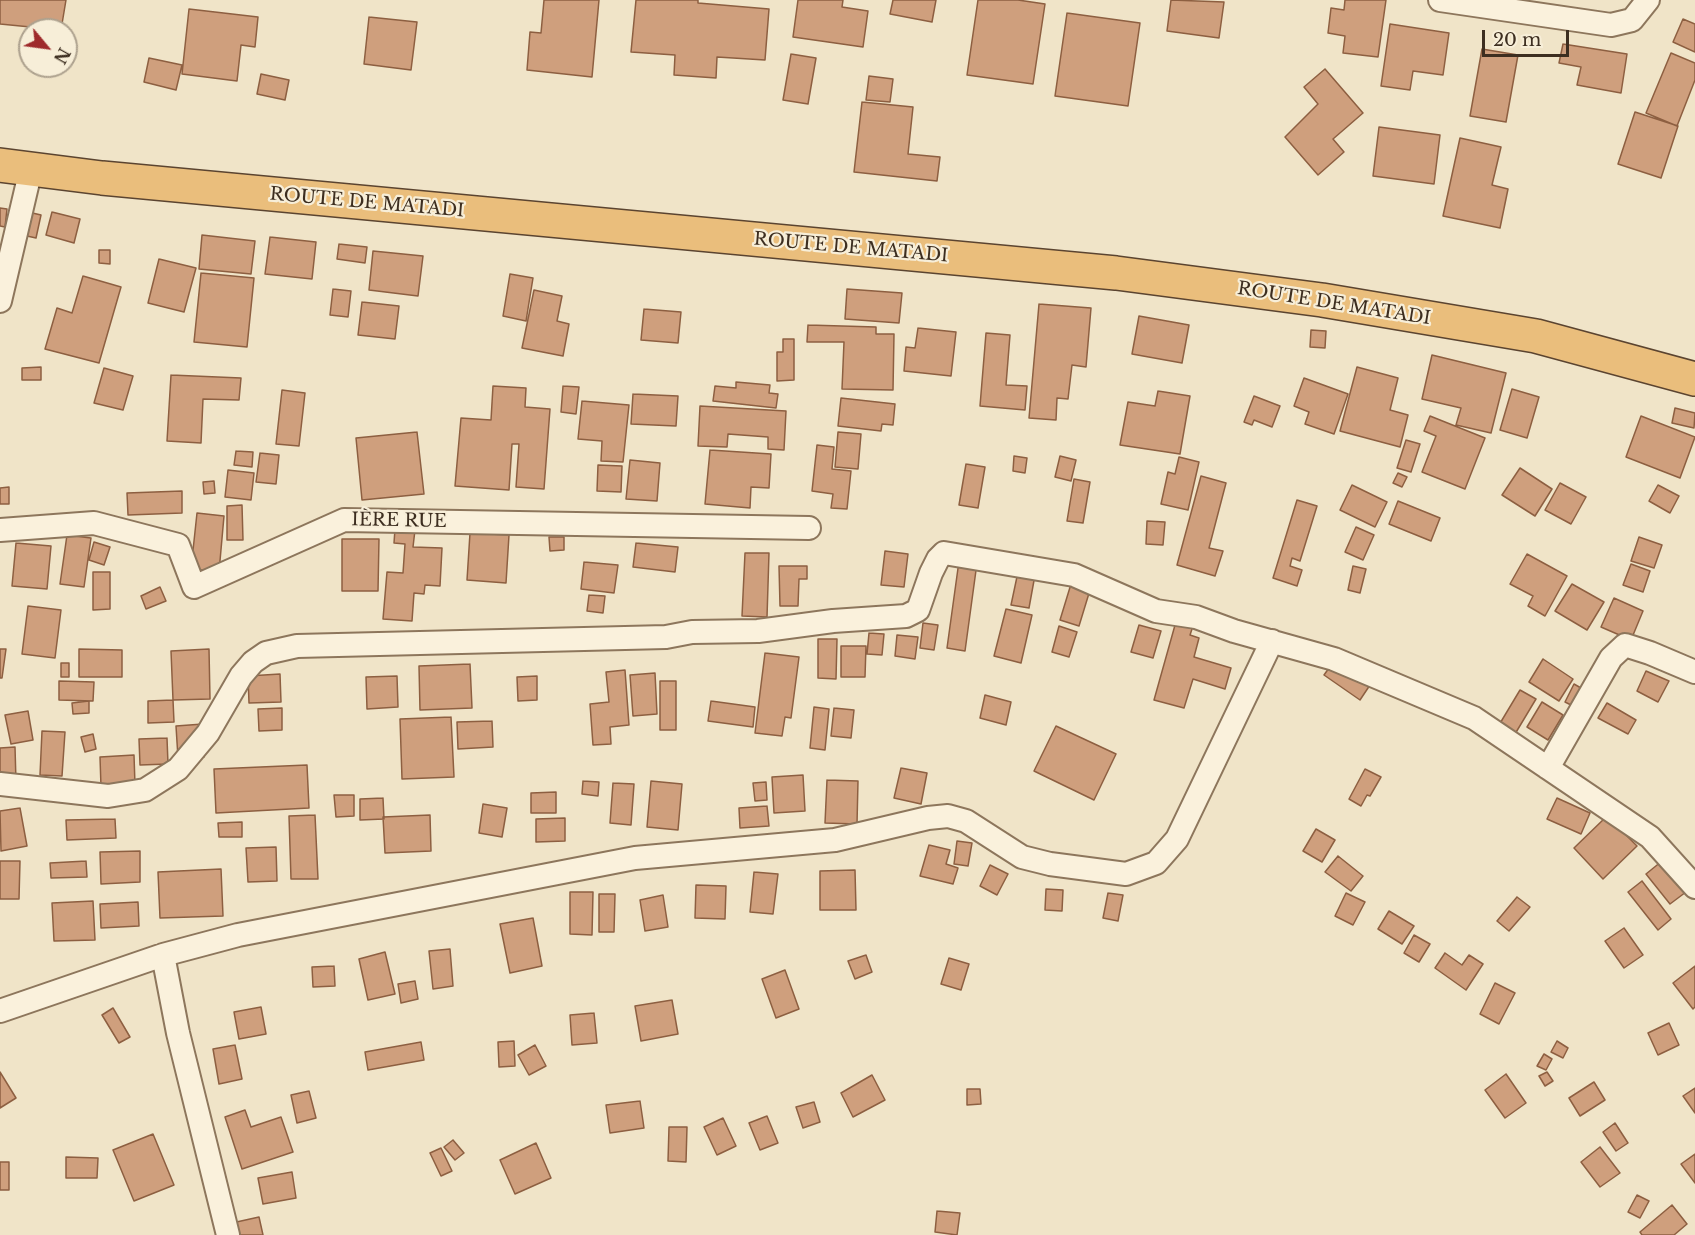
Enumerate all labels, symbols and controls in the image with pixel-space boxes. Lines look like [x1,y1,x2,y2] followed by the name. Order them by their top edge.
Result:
[18,18,78,78] north arrow
[1485,18,1572,56] scale bar
[1493,29,1541,51] text: 20 m
[50,44,74,67] text: N
[269,184,465,222] street label: ROUTE DE MATADI
[753,229,949,267] street label: ROUTE DE MATADI
[1236,278,1432,330] street label: ROUTE DE MATADI
[351,509,447,533] street label: IÈRE RUE

